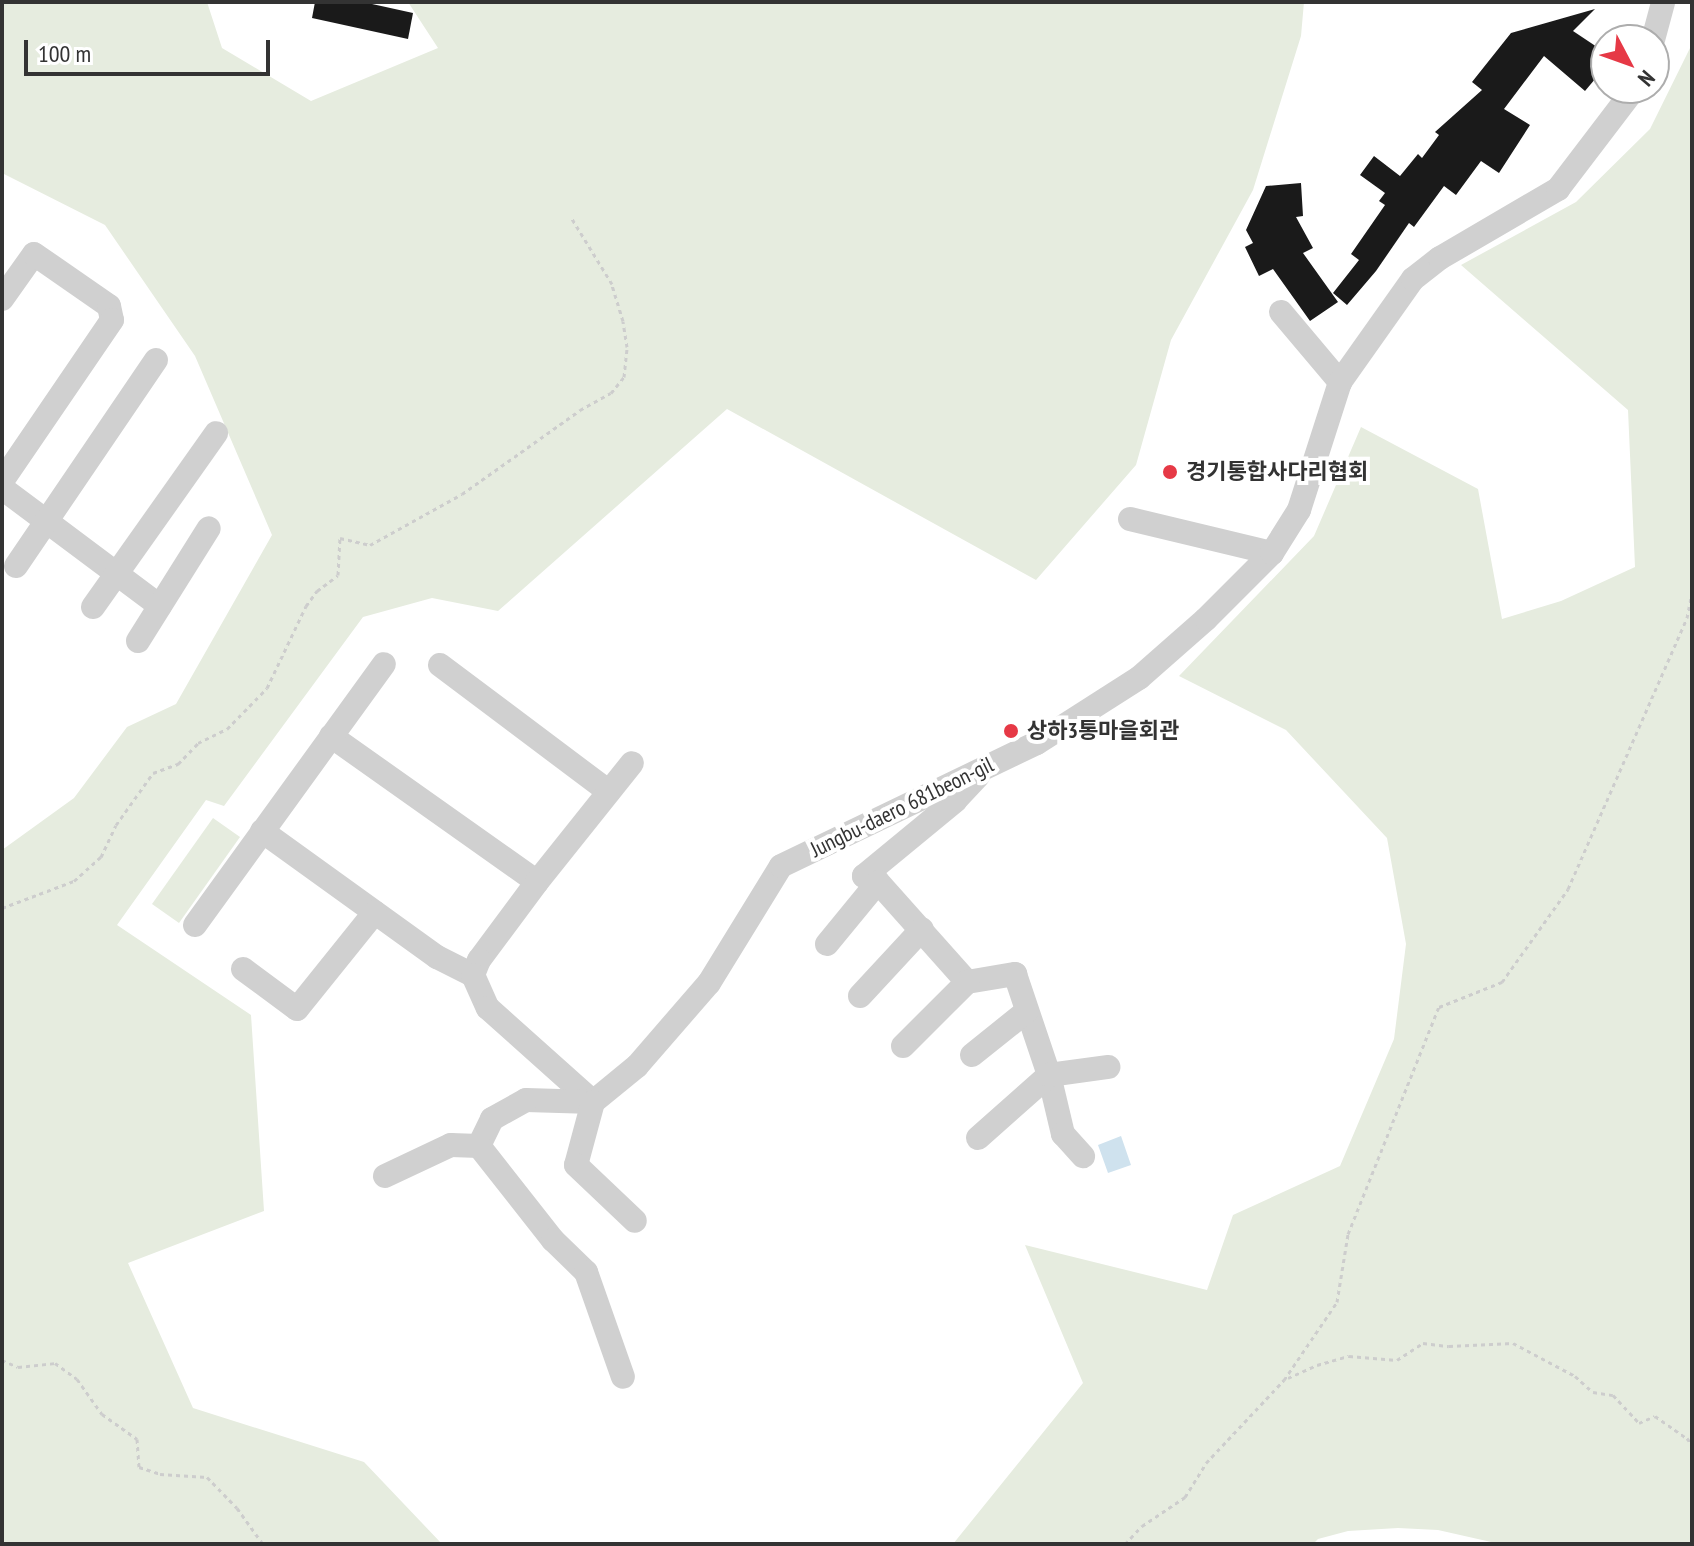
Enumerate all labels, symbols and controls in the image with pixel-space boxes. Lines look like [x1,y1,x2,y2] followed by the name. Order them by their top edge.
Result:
[28,24,274,74] scale bar
[1590,24,1670,104] north arrow
[38,38,91,69] text: 100 m
[1632,65,1661,92] text: N
[1186,459,1368,485] place label: 경기통합사다리협회
[1161,463,1179,481] marker: 경기통합사다리협회
[1027,718,1179,744] place label: 상하3통마을회관
[1002,722,1020,740] marker: 상하3통마을회관
[806,751,998,863] street label: Jungbu-daero 681beon-gil

